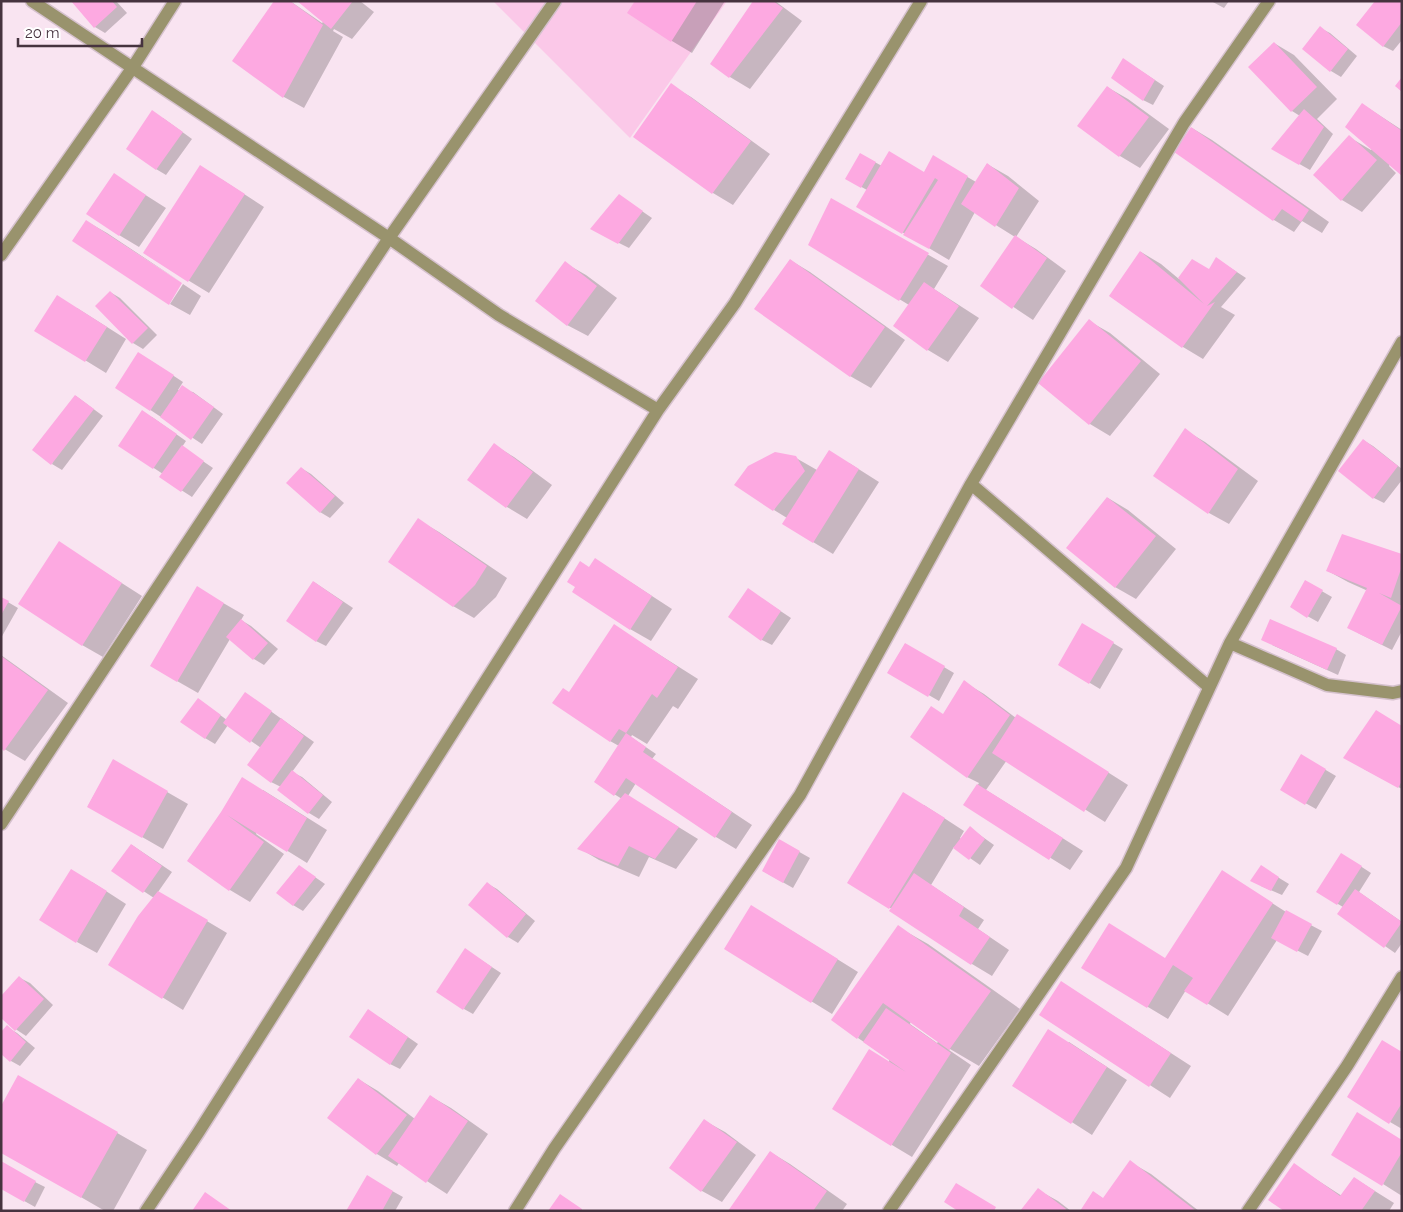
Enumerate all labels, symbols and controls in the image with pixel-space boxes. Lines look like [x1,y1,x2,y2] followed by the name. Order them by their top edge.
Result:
[18,15,141,47] scale bar
[25,24,60,42] text: 20 m

